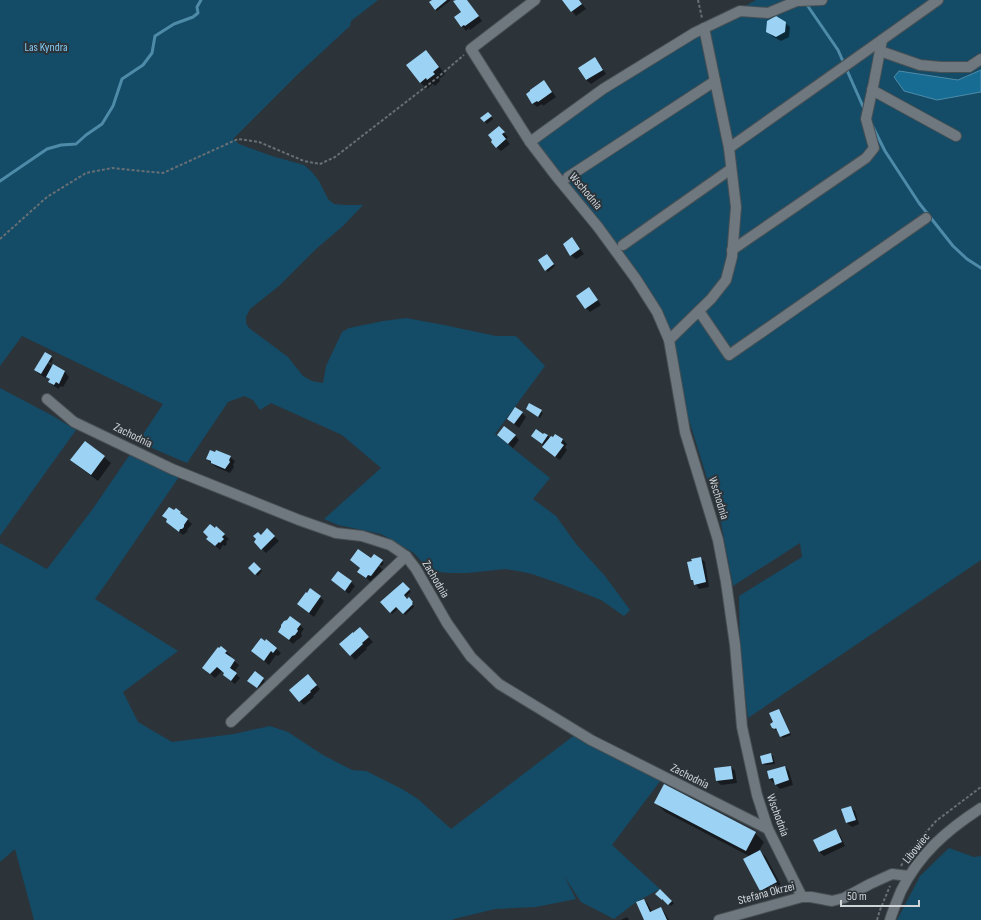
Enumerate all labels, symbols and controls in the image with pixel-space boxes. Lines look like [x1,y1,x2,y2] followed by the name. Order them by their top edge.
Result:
[24,40,68,55] park label: Las Kyndra
[566,170,606,213] street label: Wschodnia
[111,420,155,451] street label: Zachodnia
[705,475,732,522] street label: Wschodnia
[418,558,453,601] street label: Zachodnia
[668,760,712,793] street label: Zachodnia
[763,792,792,839] street label: Wschodnia
[899,830,933,867] street label: Libowiec
[736,879,796,908] street label: Stefana Okrzei
[841,882,919,908] scale bar
[847,889,867,904] text: 50 m

